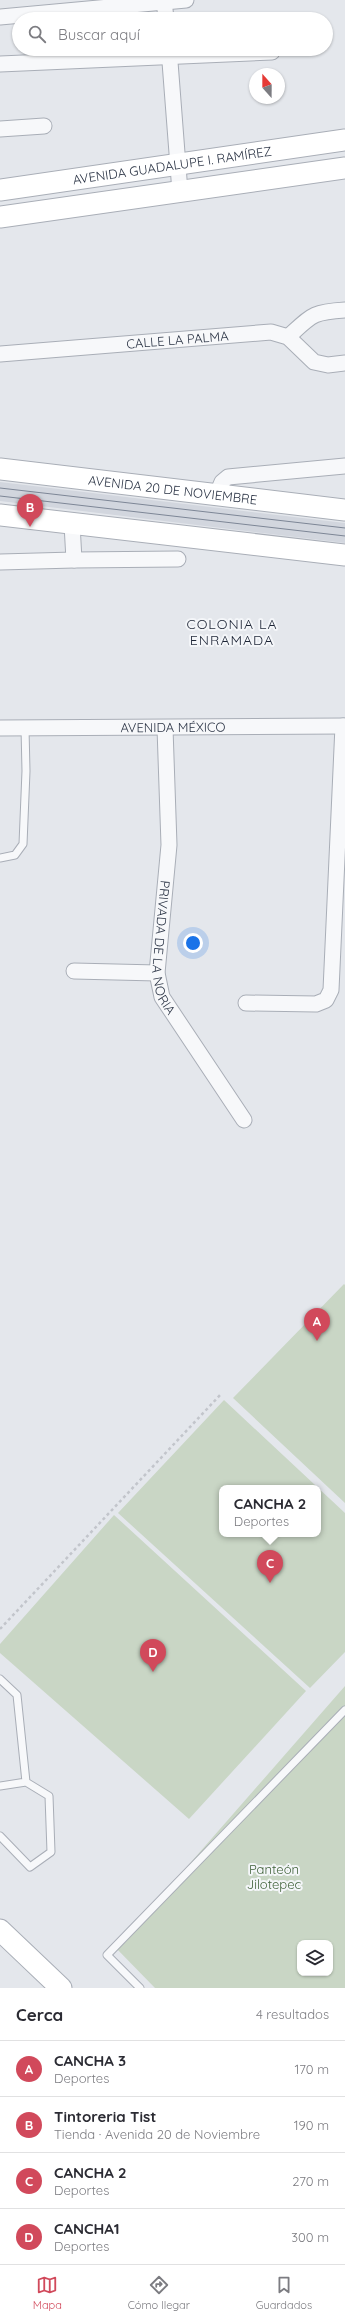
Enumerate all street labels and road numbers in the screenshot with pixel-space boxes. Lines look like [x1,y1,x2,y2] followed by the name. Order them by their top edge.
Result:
[72,143,273,187] street label: AVENIDA GUADALUPE I. RAMÍREZ
[126,327,230,352] street label: CALLE LA PALMA
[87,472,258,508] street label: AVENIDA 20 DE NOVIEMBRE
[120,719,226,735] street label: AVENIDA MÉXICO
[149,880,180,1018] street label: PRIVADA DE LA NORIA

